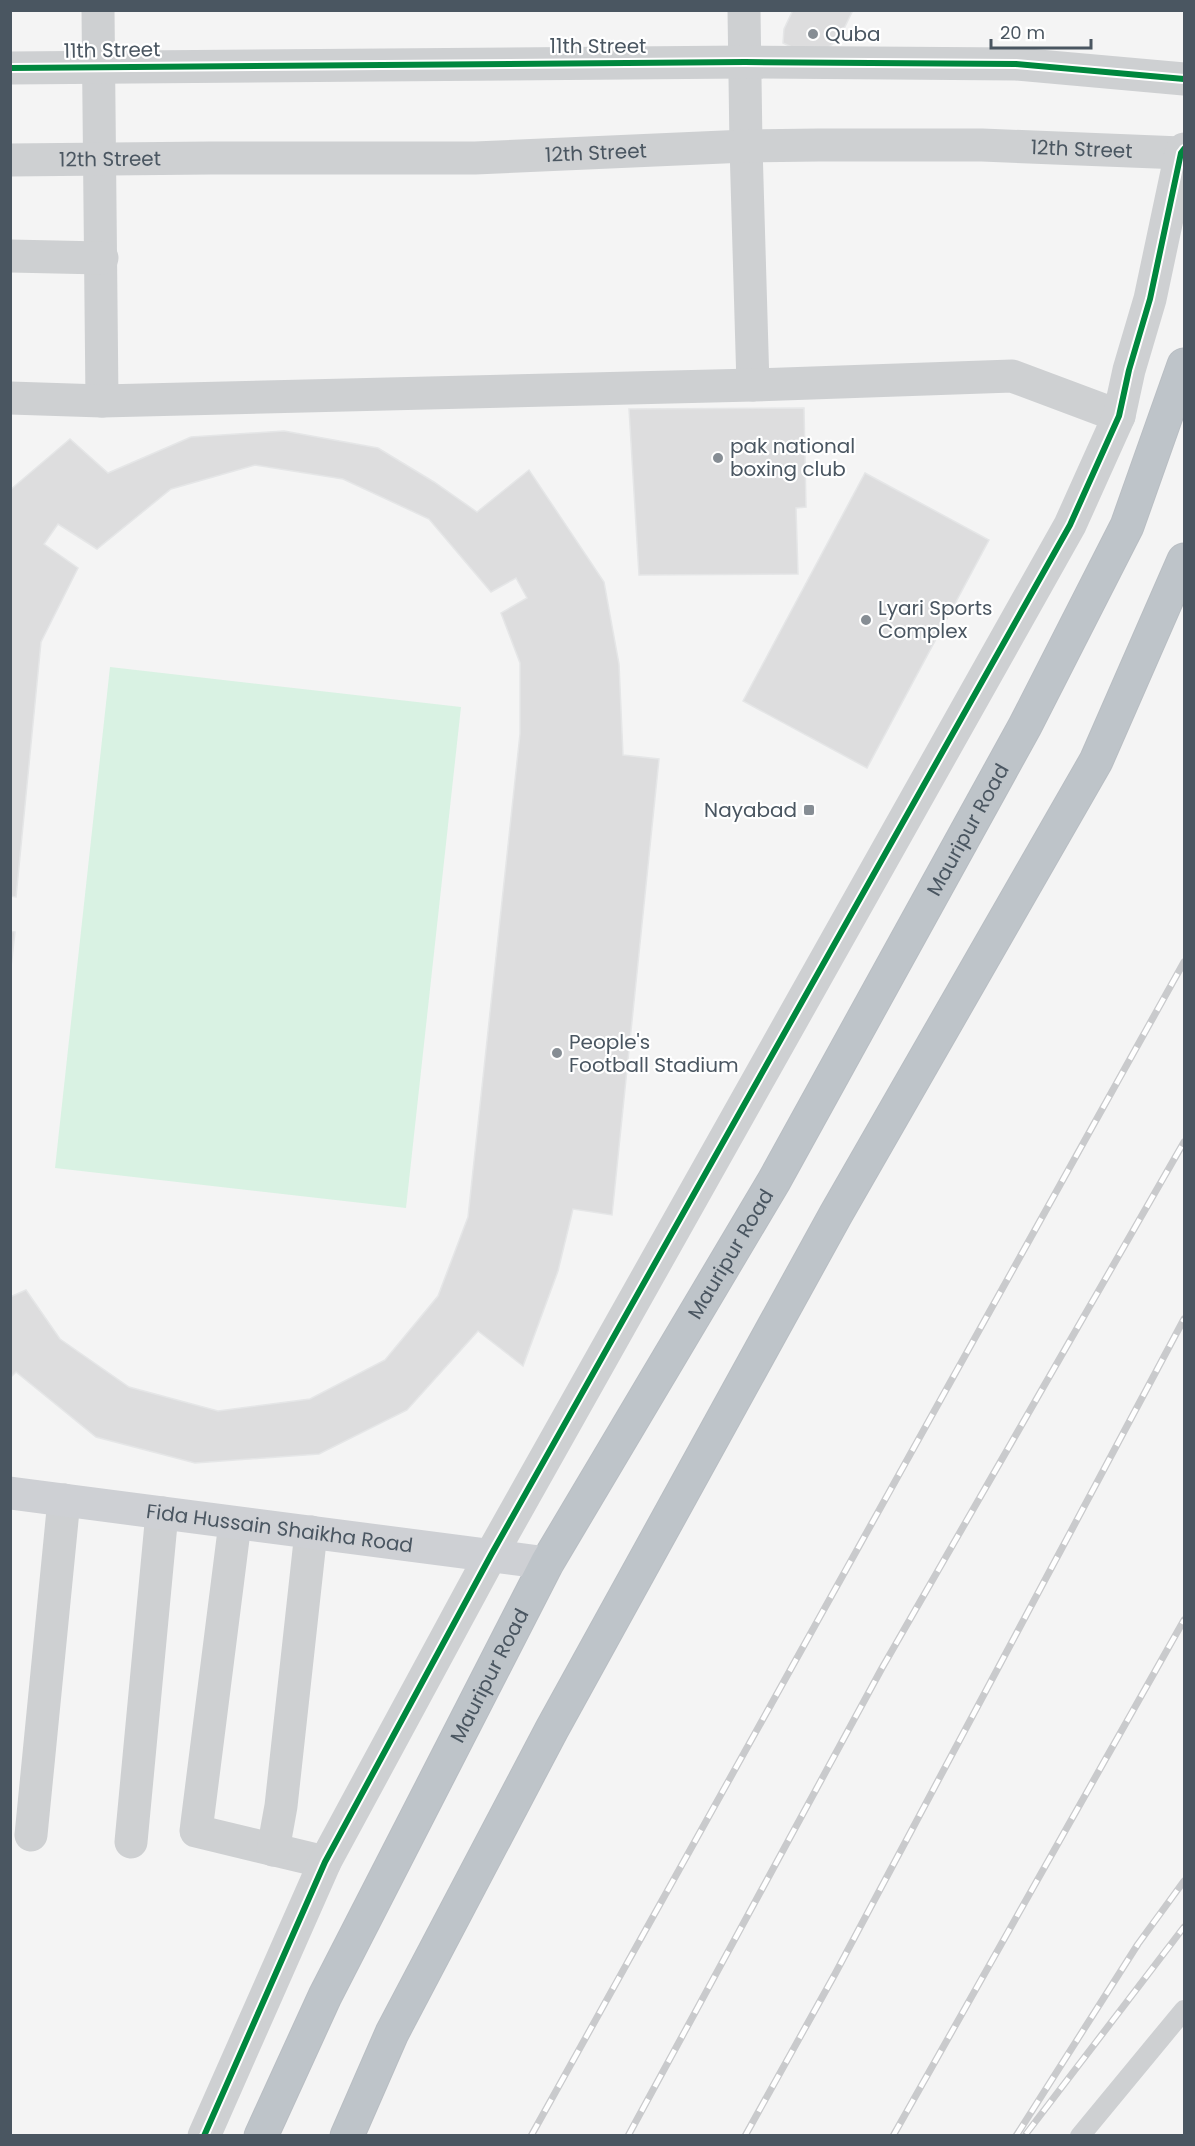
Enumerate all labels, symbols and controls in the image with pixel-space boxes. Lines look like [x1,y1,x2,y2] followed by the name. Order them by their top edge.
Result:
[991,12,1092,50] scale bar
[825,20,881,48] place label: Quba
[1000,20,1045,45] text: 20 m
[806,27,820,41] marker: Quba
[550,32,646,60] street label: 11th Street
[63,35,161,65] street label: 11th Street
[1030,133,1133,165] street label: 12th Street
[544,136,647,169] street label: 12th Street
[59,144,161,174] street label: 12th Street
[730,432,855,483] place label: pak national boxing club
[711,451,725,465] marker: pak national boxing club
[878,594,992,645] place label: Lyari Sports Complex
[859,613,873,627] marker: Lyari Sports Complex
[920,759,1016,901] street label: Mauripur Road
[704,796,797,824] place label: Nayabad
[802,803,816,817] marker: Nayabad
[569,1028,739,1079] place label: People's Football Stadium
[550,1046,564,1060] marker: People's Football Stadium
[681,1184,780,1324] street label: Mauripur Road
[145,1497,415,1559] street label: Fida Hussain Shaikha Road
[443,1604,535,1747] street label: Mauripur Road

